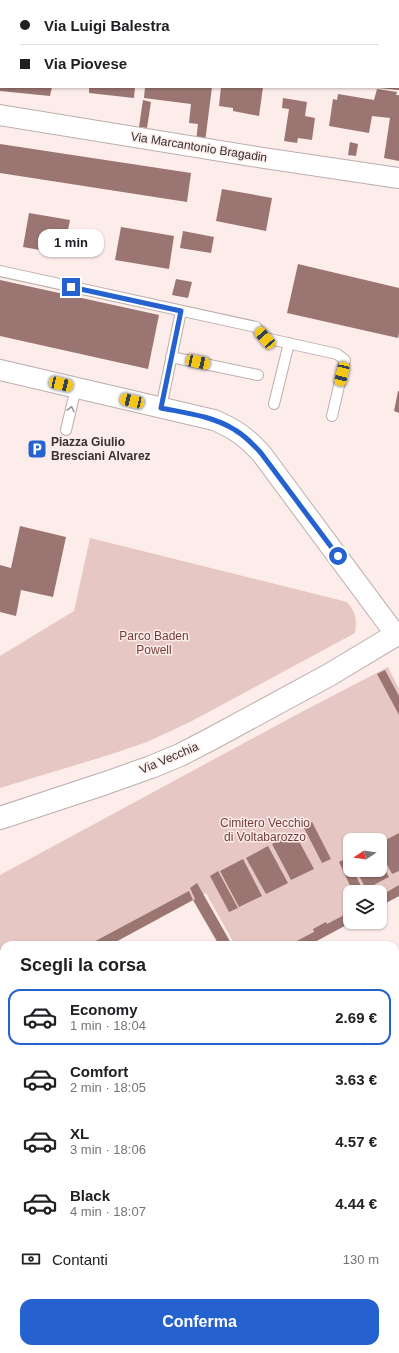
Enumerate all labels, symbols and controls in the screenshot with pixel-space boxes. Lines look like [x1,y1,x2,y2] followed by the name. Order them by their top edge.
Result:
[44,17,170,34] text: Via Luigi Balestra
[44,55,127,72] text: Via Piovese
[130,129,268,165] street label: Via Marcantonio Bragadin
[38,229,104,257] callout: 1 min
[54,235,88,250] text: 1 min
[62,278,80,296] route end
[253,325,277,351] car
[185,354,211,370] car
[333,361,351,387] car
[48,375,74,393] car
[119,392,145,410] car
[67,406,75,412] one-way arrow
[51,435,151,463] place label: Piazza Giulio Bresciani Alvarez
[26,438,48,460] parking icon: Piazza Giulio Bresciani Alvarez
[329,547,347,565] route start
[119,629,189,657] park label: Parco Baden Powell
[137,739,201,777] street label: Via Vecchia
[220,816,310,844] park label: Cimitero Vecchio di Voltabarozzo
[343,833,387,877] north arrow
[343,833,387,929] map controls
[343,885,387,929] button: layers
[20,955,146,975] text: Scegli la corsa
[22,999,58,1035] icon: car
[70,1001,138,1018] text: Economy
[335,1009,377,1026] text: 2.69 €
[70,1018,146,1033] text: 1 min · 18:04
[22,1061,58,1097] icon: car
[70,1063,128,1080] text: Comfort
[335,1071,377,1088] text: 3.63 €
[70,1080,146,1095] text: 2 min · 18:05
[22,1123,58,1159] icon: car
[70,1125,89,1142] text: XL
[335,1133,377,1150] text: 4.57 €
[70,1142,146,1157] text: 3 min · 18:06
[22,1185,58,1221] icon: car
[70,1187,110,1204] text: Black
[335,1195,377,1212] text: 4.44 €
[70,1204,146,1219] text: 4 min · 18:07
[20,1248,42,1270] icon: cash
[52,1251,108,1268] text: Contanti
[343,1252,379,1267] text: 130 m
[20,1299,379,1345] button: Conferma

